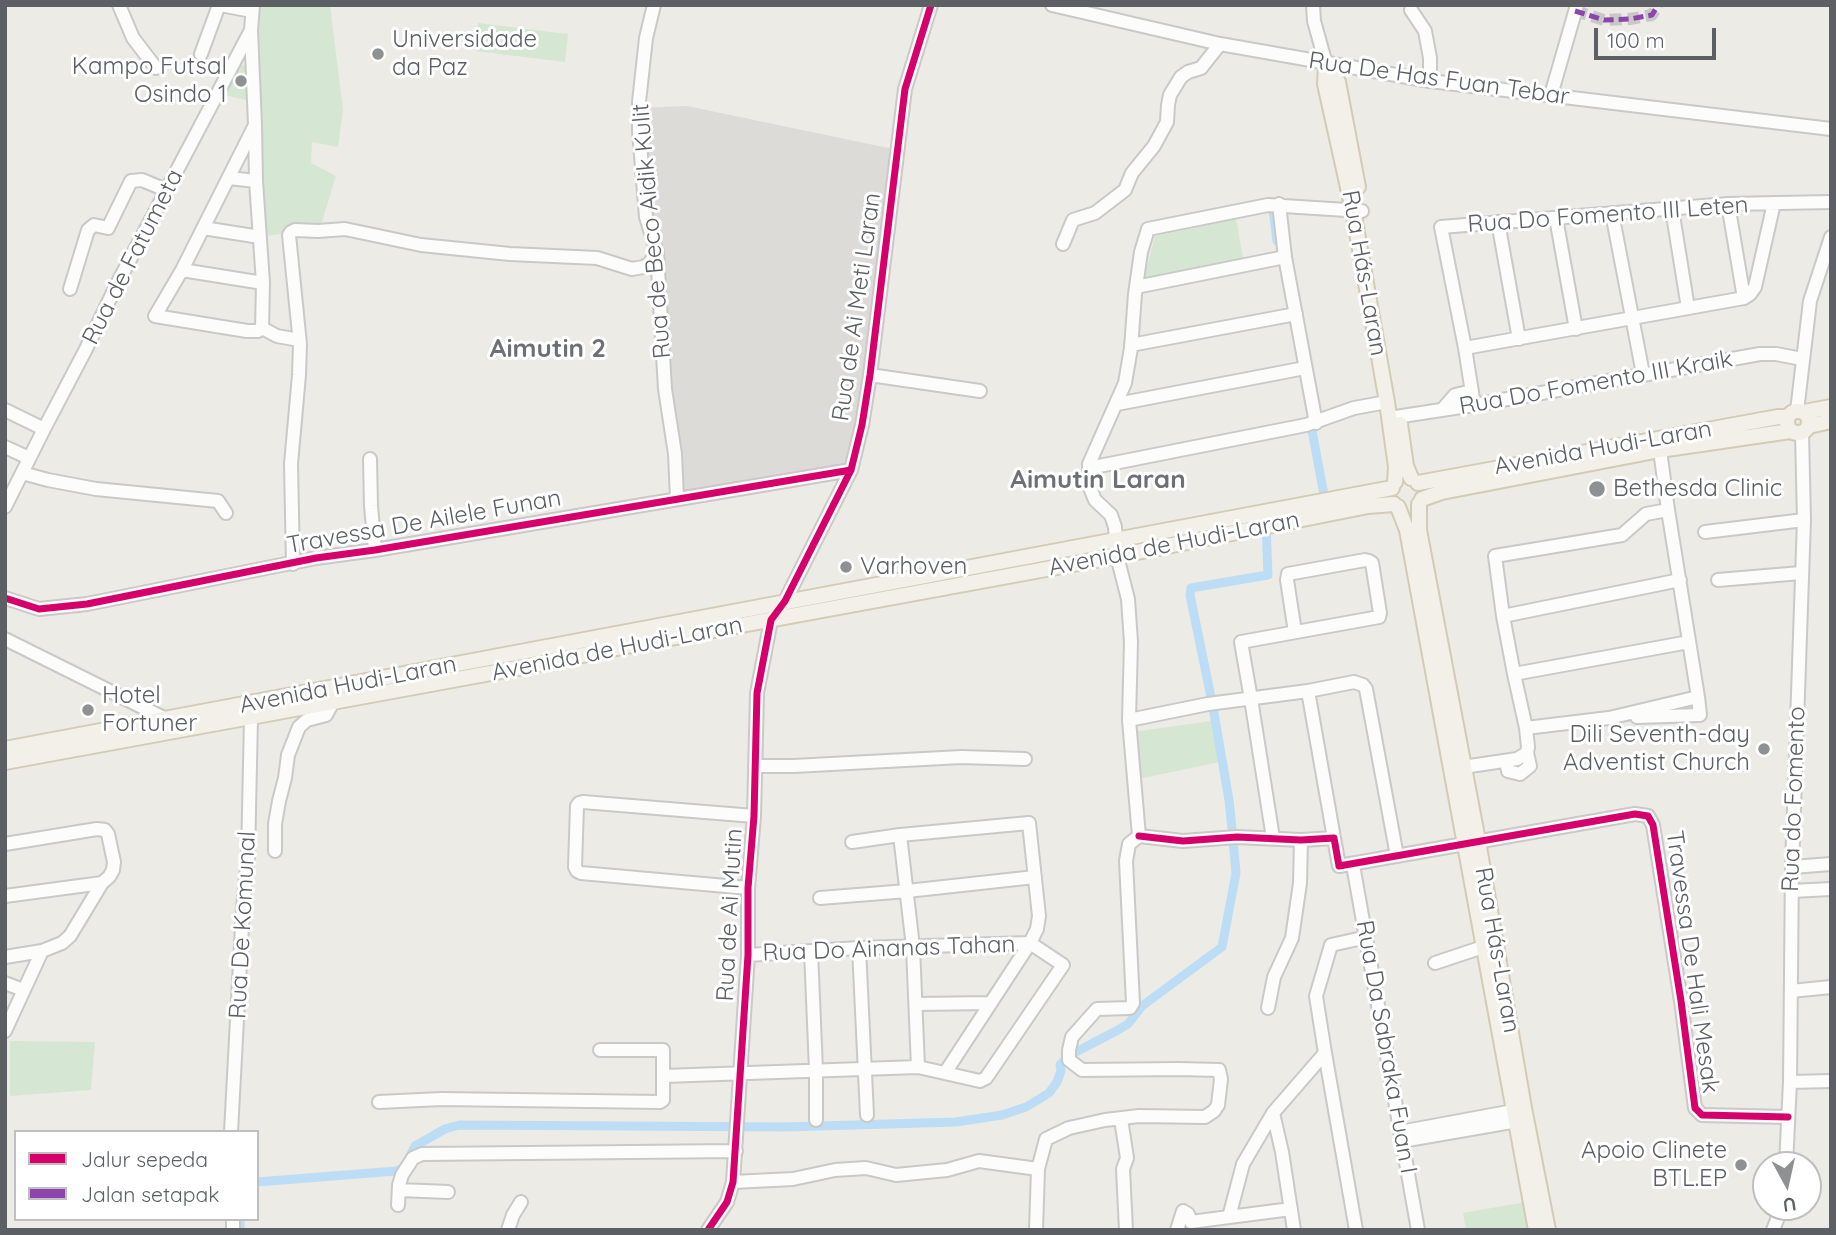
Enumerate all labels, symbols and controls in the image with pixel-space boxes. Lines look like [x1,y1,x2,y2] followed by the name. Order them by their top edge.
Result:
[1598,14,1720,58] scale bar
[392,26,537,82] place label: Universidade da Paz
[1607,27,1665,53] text: 100 m
[370,46,386,62] marker: Universidade da Paz
[1307,46,1571,112] street label: Rua De Has Fuan Tebar
[72,53,227,109] place label: Kampo Futsal Osindo 1
[233,73,249,89] marker: Kampo Futsal Osindo 1
[626,102,678,360] street label: Rua de Beco Aidik Kulit
[76,165,190,349] street label: Rua de Fatumeta
[1335,188,1393,358] street label: Rua Hás-Laran
[827,191,887,423] street label: Rua de Ai Meti Laran
[1467,191,1749,239] street label: Rua Do Fomento III Leten
[490,333,606,365] district label: Aimutin 2
[1457,345,1735,421] street label: Rua Do Fomento III Kraik
[1492,415,1714,481] street label: Avenida Hudi-Laran
[1010,464,1186,496] district label: Aimutin Laran
[1613,475,1782,503] place label: Bethesda Clinic
[1587,479,1607,499] marker: Bethesda Clinic
[285,484,563,560] street label: Travessa De Ailele Funan
[1046,506,1302,582] street label: Avenida de Hudi-Laran
[860,553,967,581] place label: Varhoven
[838,559,854,575] marker: Varhoven
[489,611,745,687] street label: Avenida de Hudi-Laran
[237,650,459,720] street label: Avenida Hudi-Laran
[102,682,197,738] place label: Hotel Fortuner
[80,702,96,718] marker: Hotel Fortuner
[1776,706,1812,892] street label: Rua do Fomento
[1563,721,1750,777] place label: Dili Seventh-day Adventist Church
[1756,741,1772,757] marker: Dili Seventh-day Adventist Church
[711,828,749,1002] street label: Rua de Ai Mutin
[1659,829,1725,1095] street label: Travessa De Hali Mesak
[224,830,262,1020] street label: Rua De Komunal
[1468,865,1526,1035] street label: Rua Hás-Laran
[1350,918,1422,1176] street label: Rua Da Sabraka Fuan I
[762,930,1016,968] street label: Rua Do Ainanas Tahan
[14,1130,259,1221] legend
[1581,1137,1727,1193] place label: Apoio Clinete BTL.EP
[81,1146,208,1172] text: Jalur sepeda
[1752,1151,1822,1221] north arrow
[1733,1157,1749,1173] marker: Apoio Clinete BTL.EP
[81,1181,219,1207] text: Jalan setapak
[1781,1192,1798,1218] text: U

